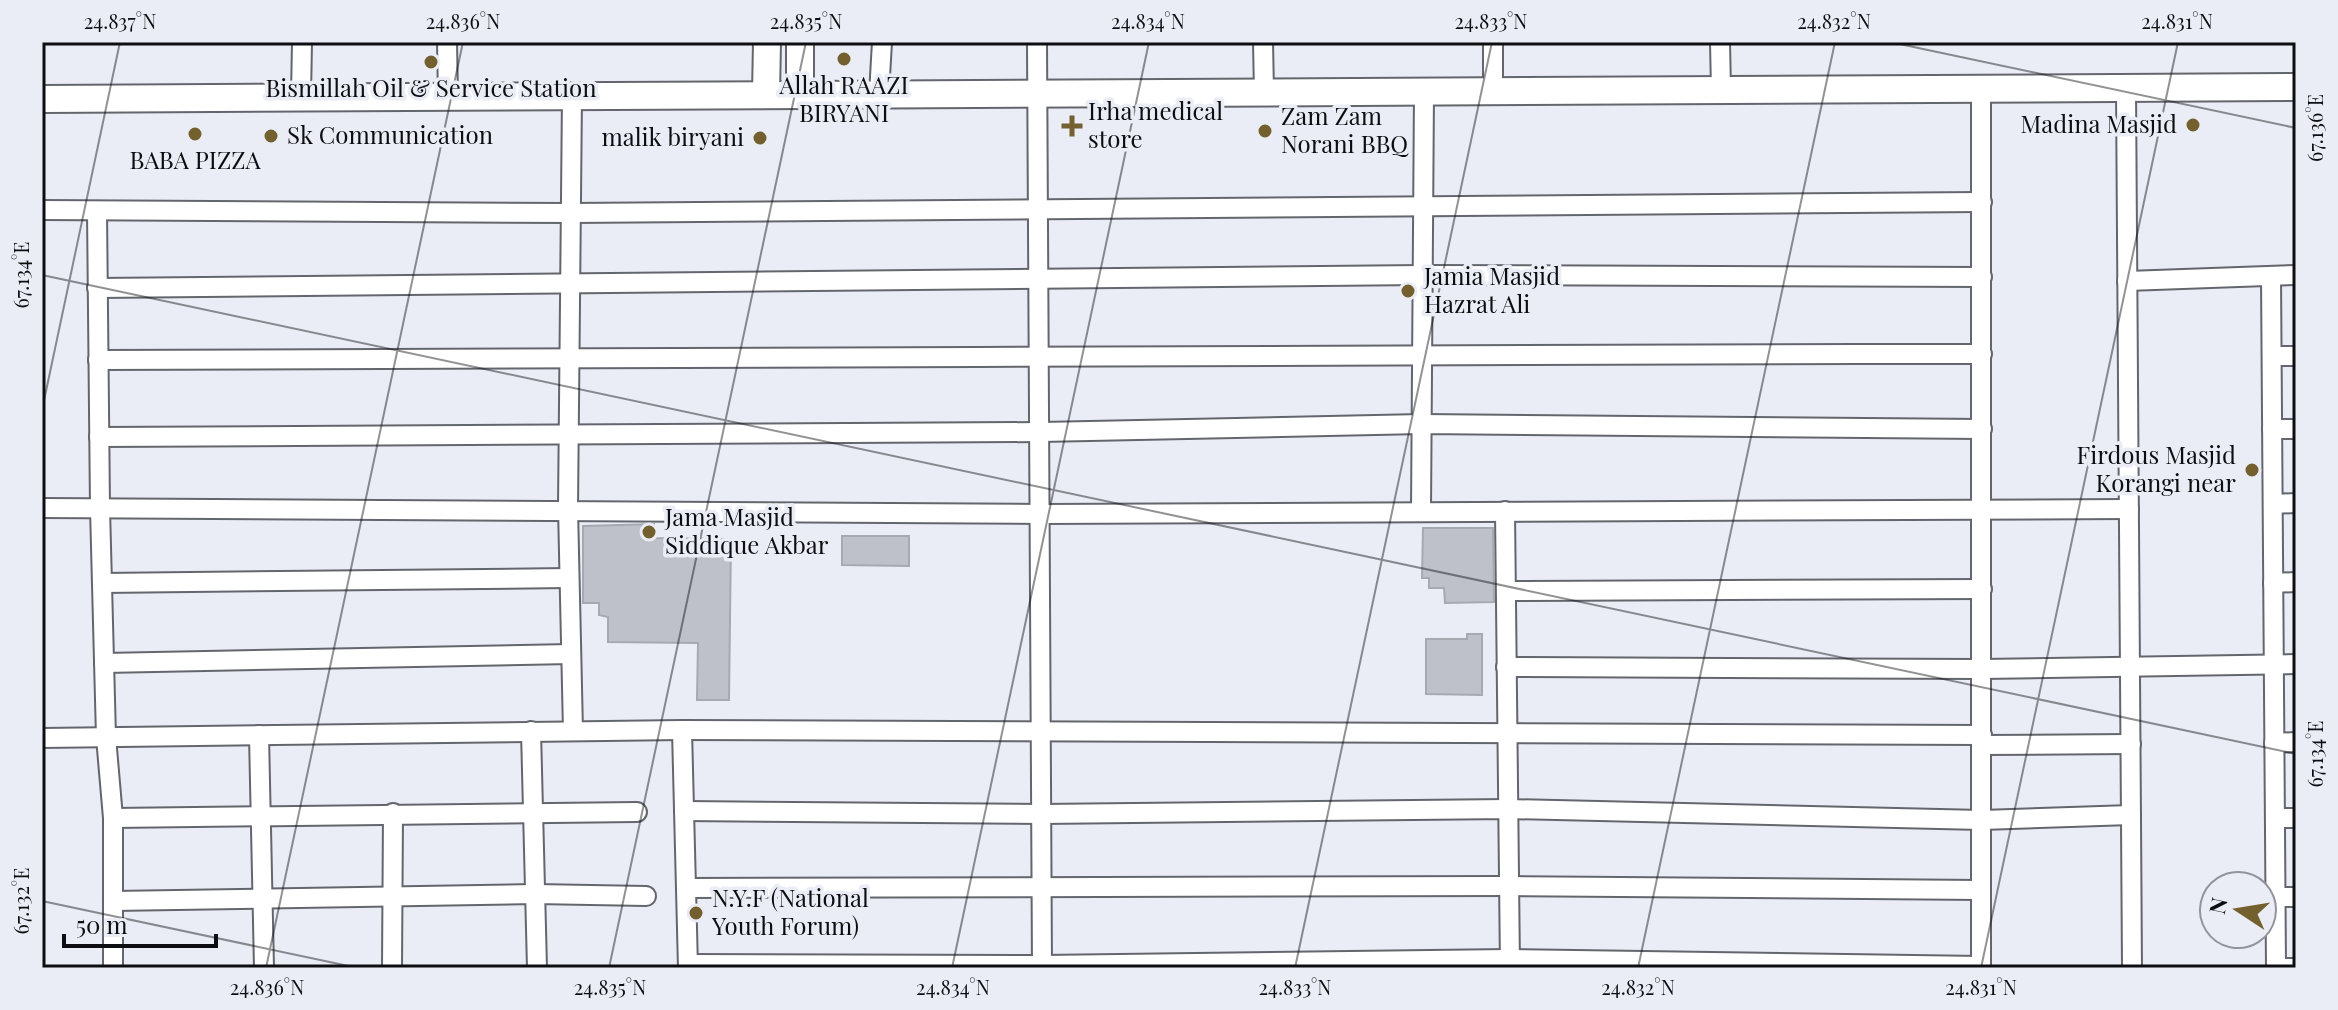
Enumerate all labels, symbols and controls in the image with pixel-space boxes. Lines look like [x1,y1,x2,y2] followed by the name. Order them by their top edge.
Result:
[84,7,156,34] text: 24.837°N
[426,7,500,34] text: 24.836°N
[770,7,842,34] text: 24.835°N
[1111,7,1185,34] text: 24.834°N
[1455,7,1527,34] text: 24.833°N
[1797,7,1871,34] text: 24.832°N
[2141,7,2213,34] text: 24.831°N
[835,50,853,68] marker: Allah RAAZI BIRYANI
[422,53,440,71] marker: Bismillah Oil & Service Station
[778,68,909,128] place label: Allah RAAZI BIRYANI
[265,71,597,103] place label: Bismillah Oil & Service Station
[1088,94,1223,154] place label: Irha medical store
[2301,94,2328,162] text: 67.136°E
[1281,99,1409,159] place label: Zam Zam Norani BBQ
[2020,107,2177,139] place label: Madina Masjid
[2184,116,2202,134] marker: Madina Masjid
[1063,117,1081,135] marker: Irha medical store
[287,118,493,150] place label: Sk Communication
[601,120,744,152] place label: malik biryani
[1256,122,1274,140] marker: Zam Zam Norani BBQ
[186,125,204,143] marker: BABA PIZZA
[262,127,280,145] marker: Sk Communication
[751,129,769,147] marker: malik biryani
[129,143,261,175] place label: BABA PIZZA
[7,241,34,309] text: 67.134°E
[1423,259,1560,319] place label: Jamia Masjid Hazrat Ali
[1399,282,1417,300] marker: Jamia Masjid Hazrat Ali
[2077,438,2236,498] place label: Firdous Masjid Korangi near
[2243,461,2261,479] marker: Firdous Masjid Korangi near
[664,500,829,560] place label: Jama Masjid Siddique Akbar
[640,523,658,541] marker: Jama Masjid Siddique Akbar
[2301,720,2328,788] text: 67.134°E
[7,868,34,934] text: 67.132°E
[2198,870,2278,950] north arrow
[711,881,869,941] place label: N.Y.F (National Youth Forum)
[2201,895,2234,917] text: N
[64,898,216,948] scale bar
[687,904,705,922] marker: N.Y.F (National Youth Forum)
[76,908,128,940] text: 50 m
[230,973,304,1000] text: 24.836°N
[574,973,646,1000] text: 24.835°N
[916,973,990,1000] text: 24.834°N
[1259,973,1331,1000] text: 24.833°N
[1601,973,1675,1000] text: 24.832°N
[1945,973,2017,1000] text: 24.831°N

